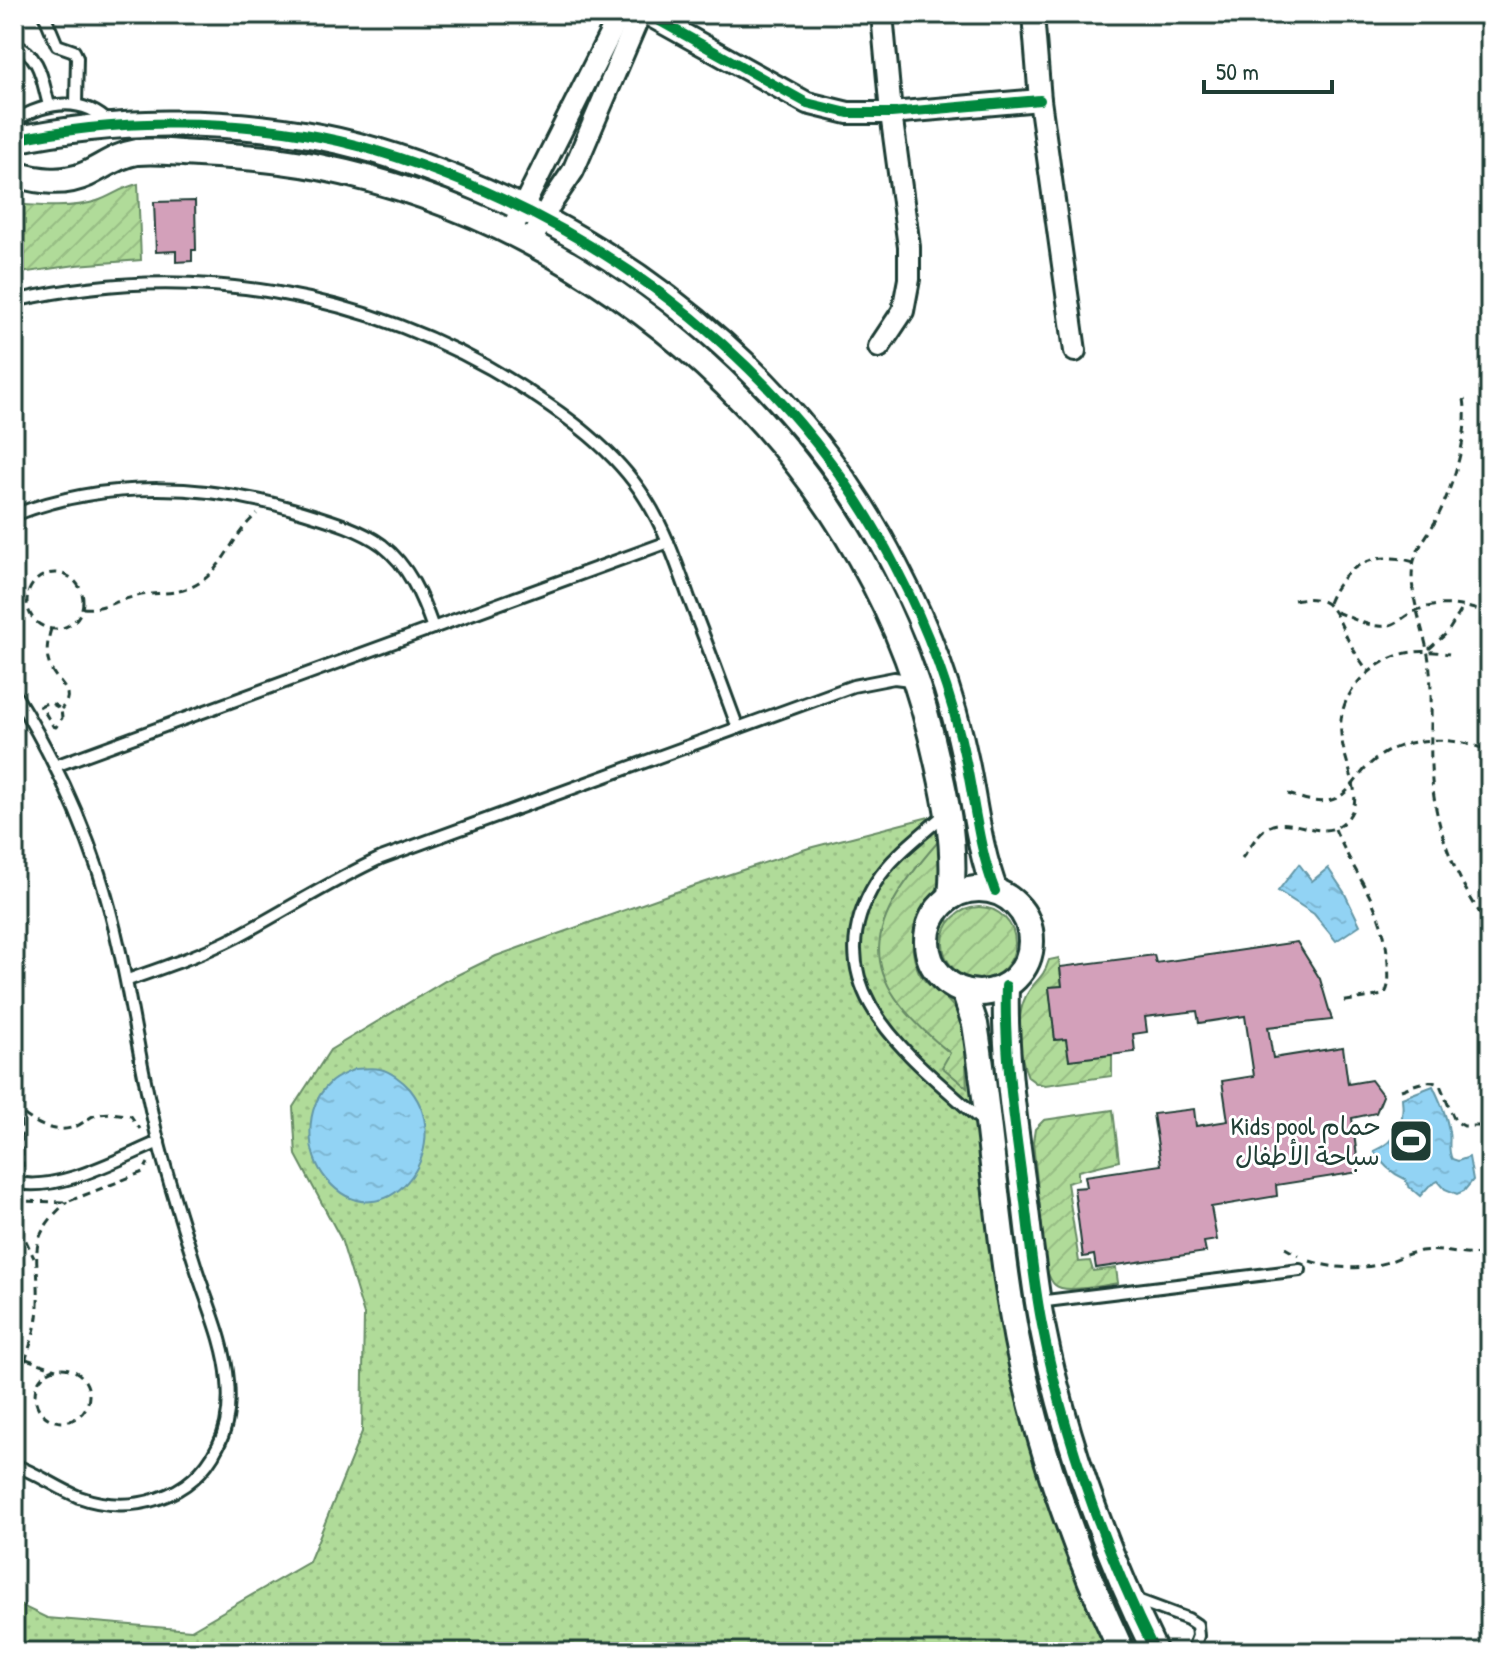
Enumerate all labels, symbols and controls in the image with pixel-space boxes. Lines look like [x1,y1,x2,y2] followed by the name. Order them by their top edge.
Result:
[1204,44,1332,94] scale bar
[1216,55,1259,87] text: 50 m
[1230,1108,1380,1173] place label: Kids pool حمام سباحة الأطفال
[1387,1117,1435,1165] sports icon: Kids pool حمام سباحة الأطفال

